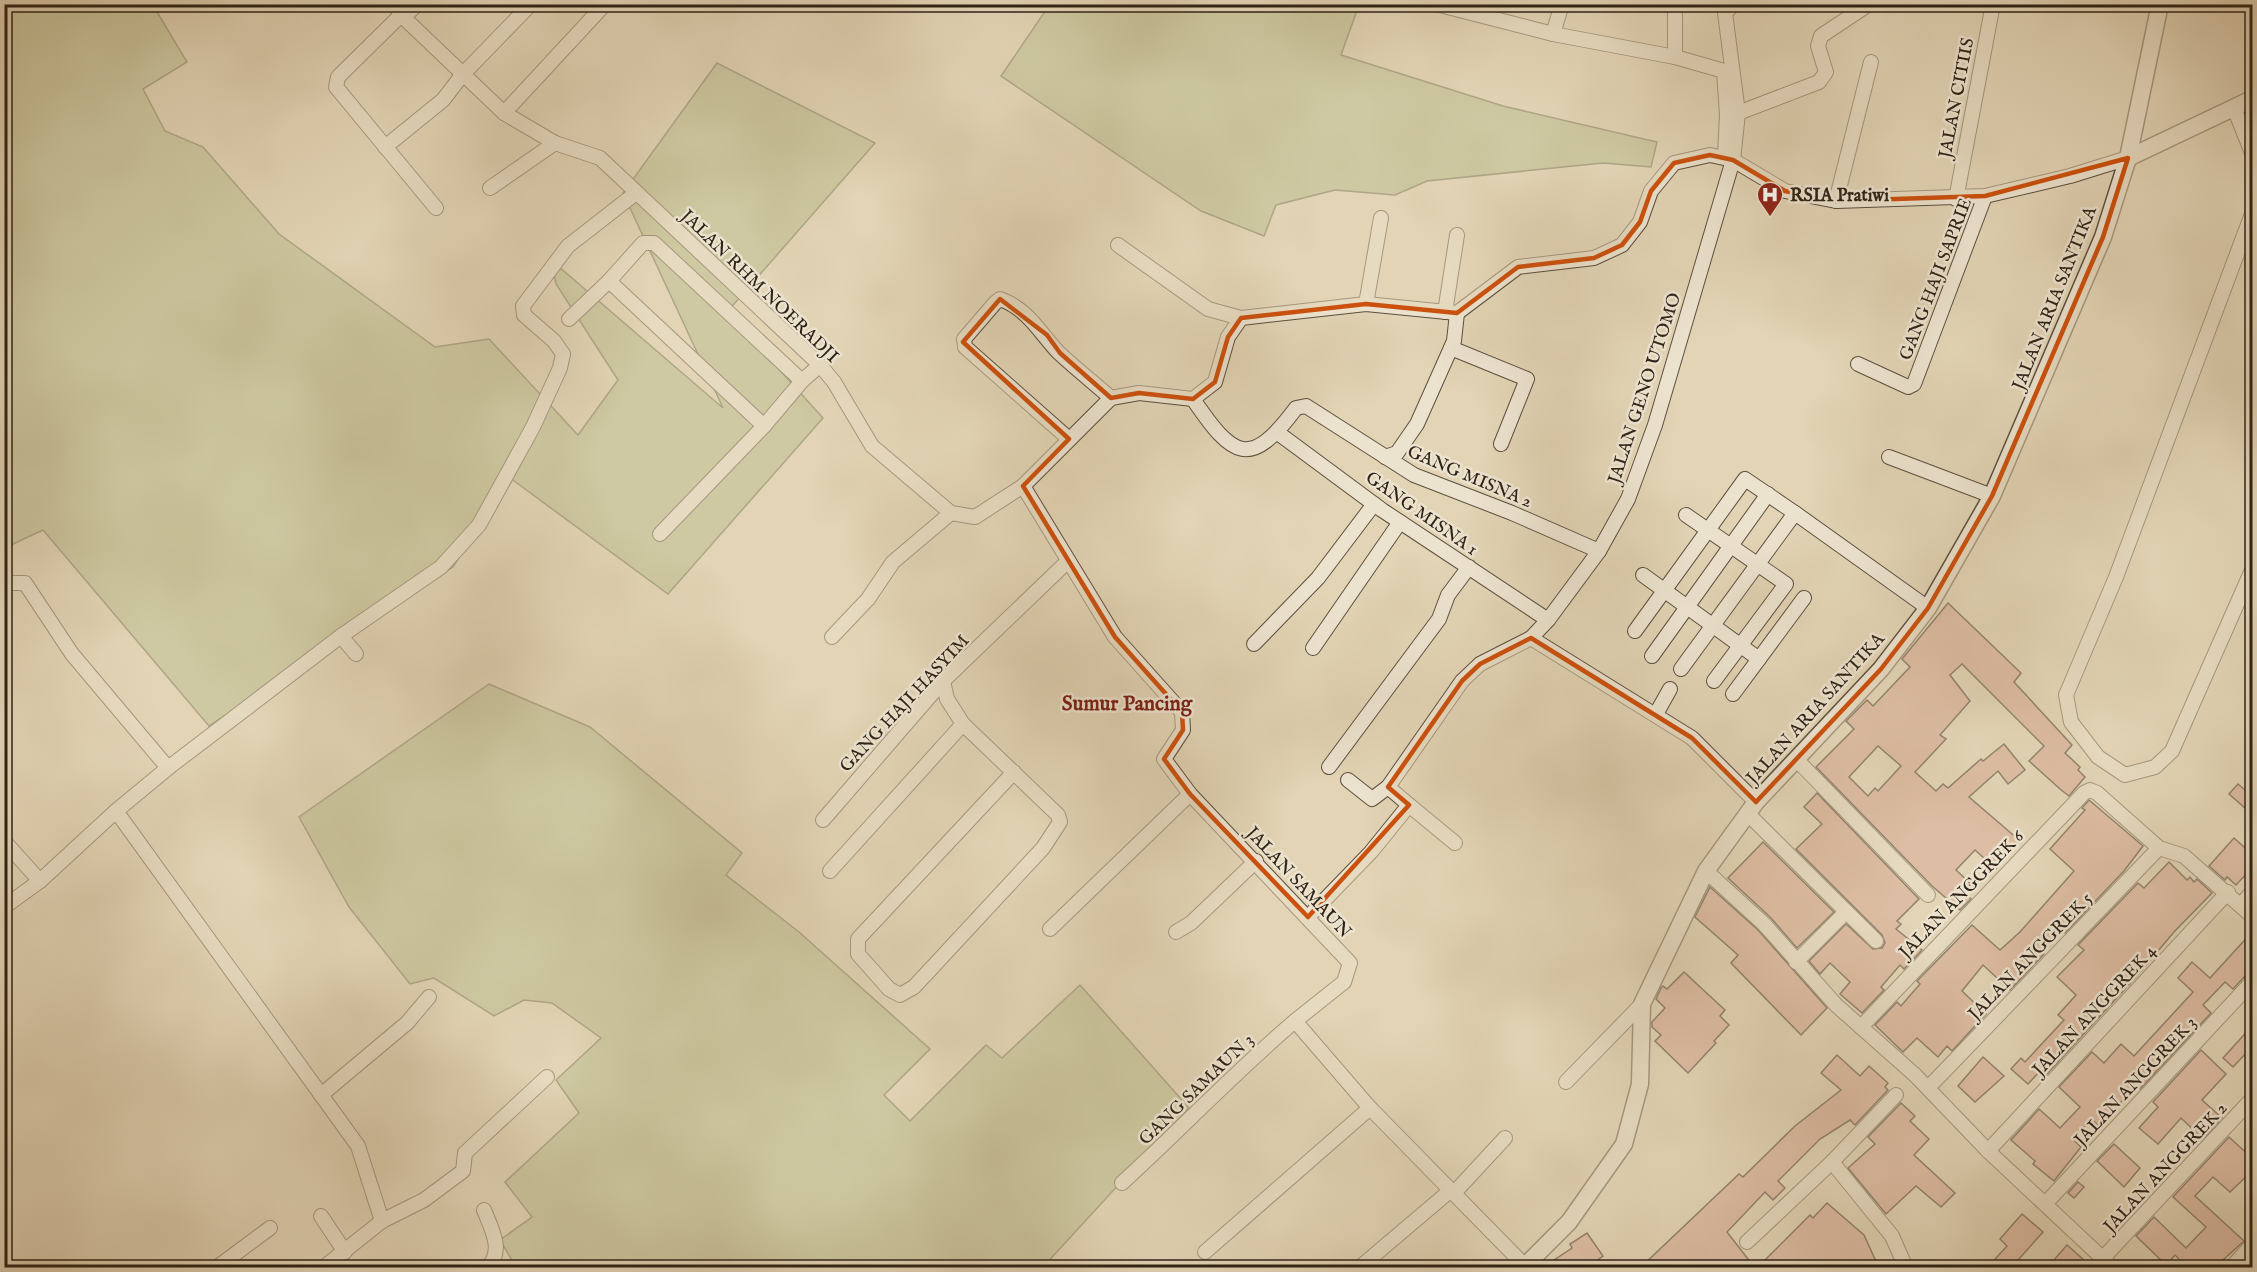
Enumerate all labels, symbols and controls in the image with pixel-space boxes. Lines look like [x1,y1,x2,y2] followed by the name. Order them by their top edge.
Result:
[1934,36,1980,162] street label: JALAN CITIIS
[1755,180,1785,218] hospital icon: RSIA Pratiwi
[1790,185,1889,208] place label: RSIA Pratiwi
[1895,195,1978,364] street label: GANG HAJI SAPRIE
[2007,203,2103,396] street label: JALAN ARIA SANTIKA
[674,204,843,369] street label: JALAN RHM NOERADJI
[1603,290,1687,489] street label: JALAN GENO UTOMO
[1403,441,1535,514] street label: GANG MISNA 2
[1361,467,1482,561] street label: GANG MISNA 1
[1741,628,1891,791] street label: JALAN ARIA SANTIKA
[835,630,975,778] street label: GANG HAJI HASYIM
[1062,691,1193,718] district label: Sumur Pancing
[1239,821,1356,944] street label: JALAN SAMAUN
[1893,826,2030,966] street label: JALAN ANGGREK 6
[1963,888,2098,1027] street label: JALAN ANGGREK 5
[2027,940,2162,1083] street label: JALAN ANGGREK 4
[2069,1012,2202,1153] street label: JALAN ANGGREK 3
[1135,1029,1259,1151] street label: GANG SAMAUN 3
[2098,1098,2233,1240] street label: JALAN ANGGREK 2

